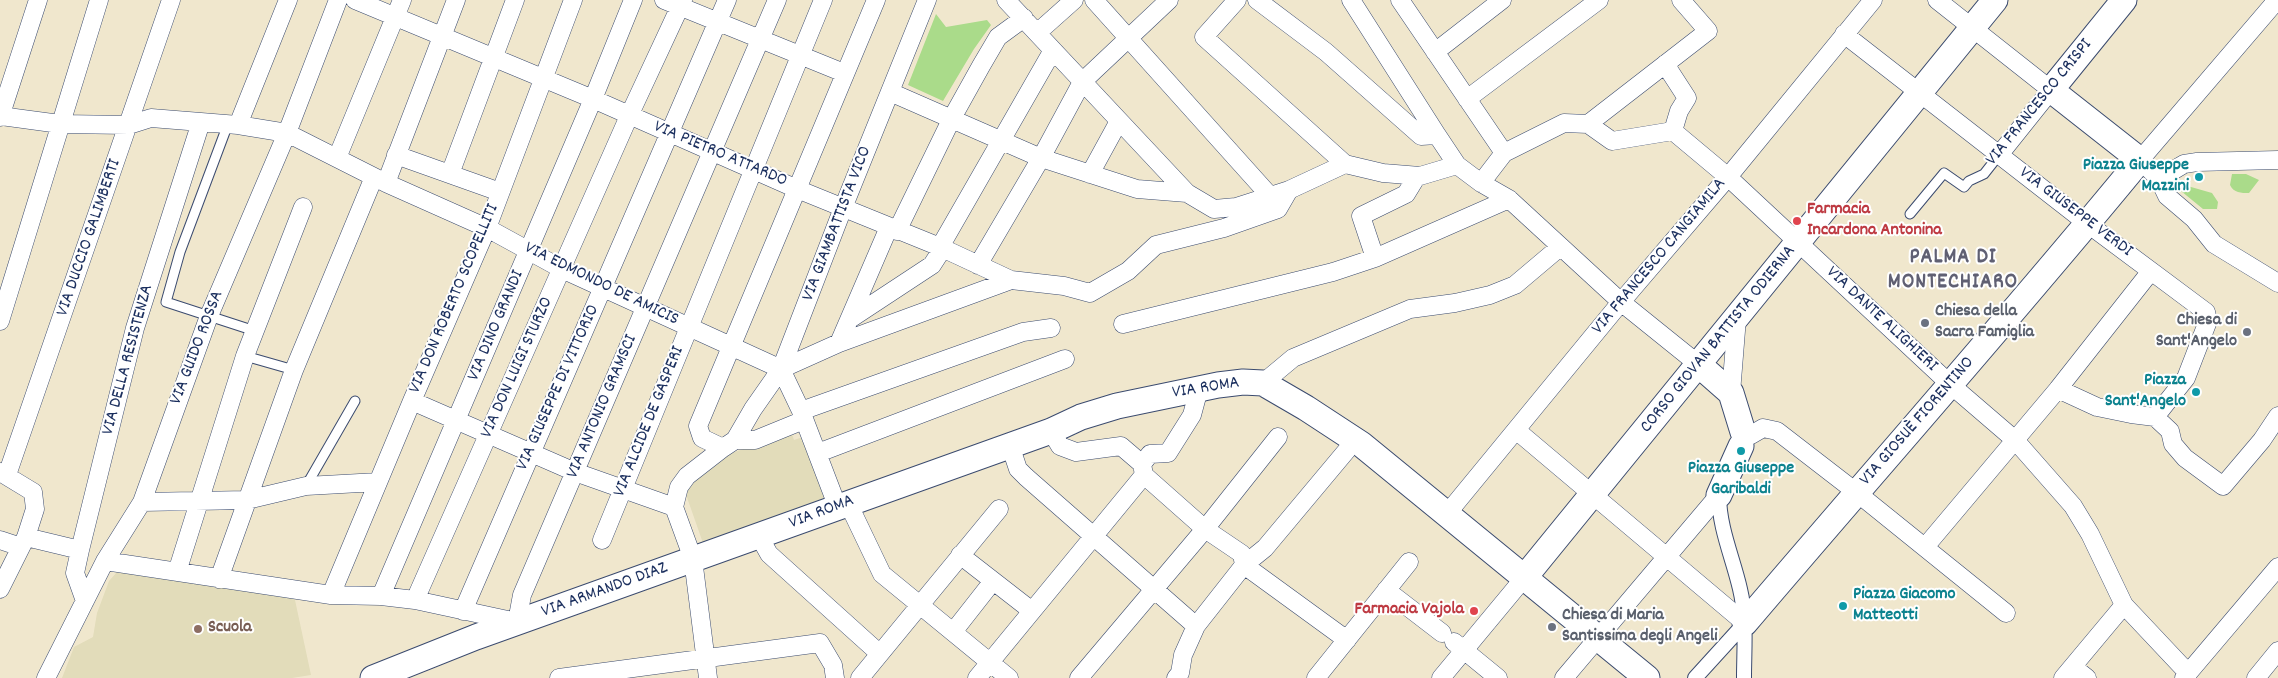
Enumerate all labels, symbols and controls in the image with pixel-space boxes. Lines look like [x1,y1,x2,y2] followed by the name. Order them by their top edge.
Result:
[1982,35,2098,171] street label: VIA FRANCESCO CRISPI
[650,117,790,193] street label: VIA PIETRO ATTARDO
[799,144,877,304] street label: VIA GIAMBATTISTA VICO
[2083,156,2189,198] place label: Piazza Giuseppe Mazzini
[53,157,127,319] street label: VIA DUCCIO GALIMBERTI
[2014,163,2136,263] street label: VIA GIUSEPPE VERDI
[2193,171,2205,183] marker: Piazza Giuseppe Mazzini
[1588,174,1732,340] street label: VIA FRANCESCO CANGIAMILA
[1807,200,1942,242] place label: Farmacia Incardona Antonina
[405,201,505,397] street label: VIA DON ROBERTO SCOPELLITI
[1791,215,1803,227] marker: Farmacia Incardona Antonina
[520,238,682,332] street label: VIA EDMONDO DE AMICIS
[1637,242,1801,438] street label: CORSO GIOVAN BATTISTA ODIERNA
[1886,246,2020,298] district label: PALMA DI MONTECHIARO
[1821,263,1941,377] street label: VIA DANTE ALIGHIERI
[464,268,530,384] street label: VIA DINO GRANDI
[99,282,159,438] street label: VIA DELLA RESISTENZA
[166,288,230,408] street label: VIA GUIDO ROSSA
[477,294,559,442] street label: VIA DON LUIGI STURZO
[513,302,605,474] street label: VIA GIUSEPPE DI VITTORIO
[1935,302,2034,344] place label: Chiesa della Sacra Famiglia
[2156,311,2237,354] place label: Chiesa di Sant'Angelo
[1919,317,1931,329] marker: Chiesa della Sacra Famiglia
[2241,326,2253,338] marker: Chiesa di Sant'Angelo
[563,332,643,482] street label: VIA ANTONIO GRAMSCI
[610,344,690,500] street label: VIA ALCIDE DE GASPERI
[1856,353,1980,491] street label: VIA GIOSUÈ FIORENTINO
[2105,371,2186,414] place label: Piazza Sant'Angelo
[1171,373,1241,405] street label: VIA ROMA
[2190,386,2202,398] marker: Piazza Sant'Angelo
[1735,445,1747,457] marker: Piazza Giuseppe Garibaldi
[1688,459,1794,502] place label: Piazza Giuseppe Garibaldi
[787,491,857,535] street label: VIA ROMA
[539,558,671,624] street label: VIA ARMANDO DIAZ
[1853,585,1956,628] place label: Piazza Giacomo Matteotti
[1354,600,1464,622] place label: Farmacia Vajola
[1837,600,1849,612] marker: Piazza Giacomo Matteotti
[1468,605,1480,617] marker: Farmacia Vajola
[1562,606,1717,649] place label: Chiesa di Maria Santissima degli Angeli
[208,618,252,640] place label: Scuola
[1546,621,1558,633] marker: Chiesa di Maria Santissima degli Angeli
[192,623,204,635] marker: Scuola

